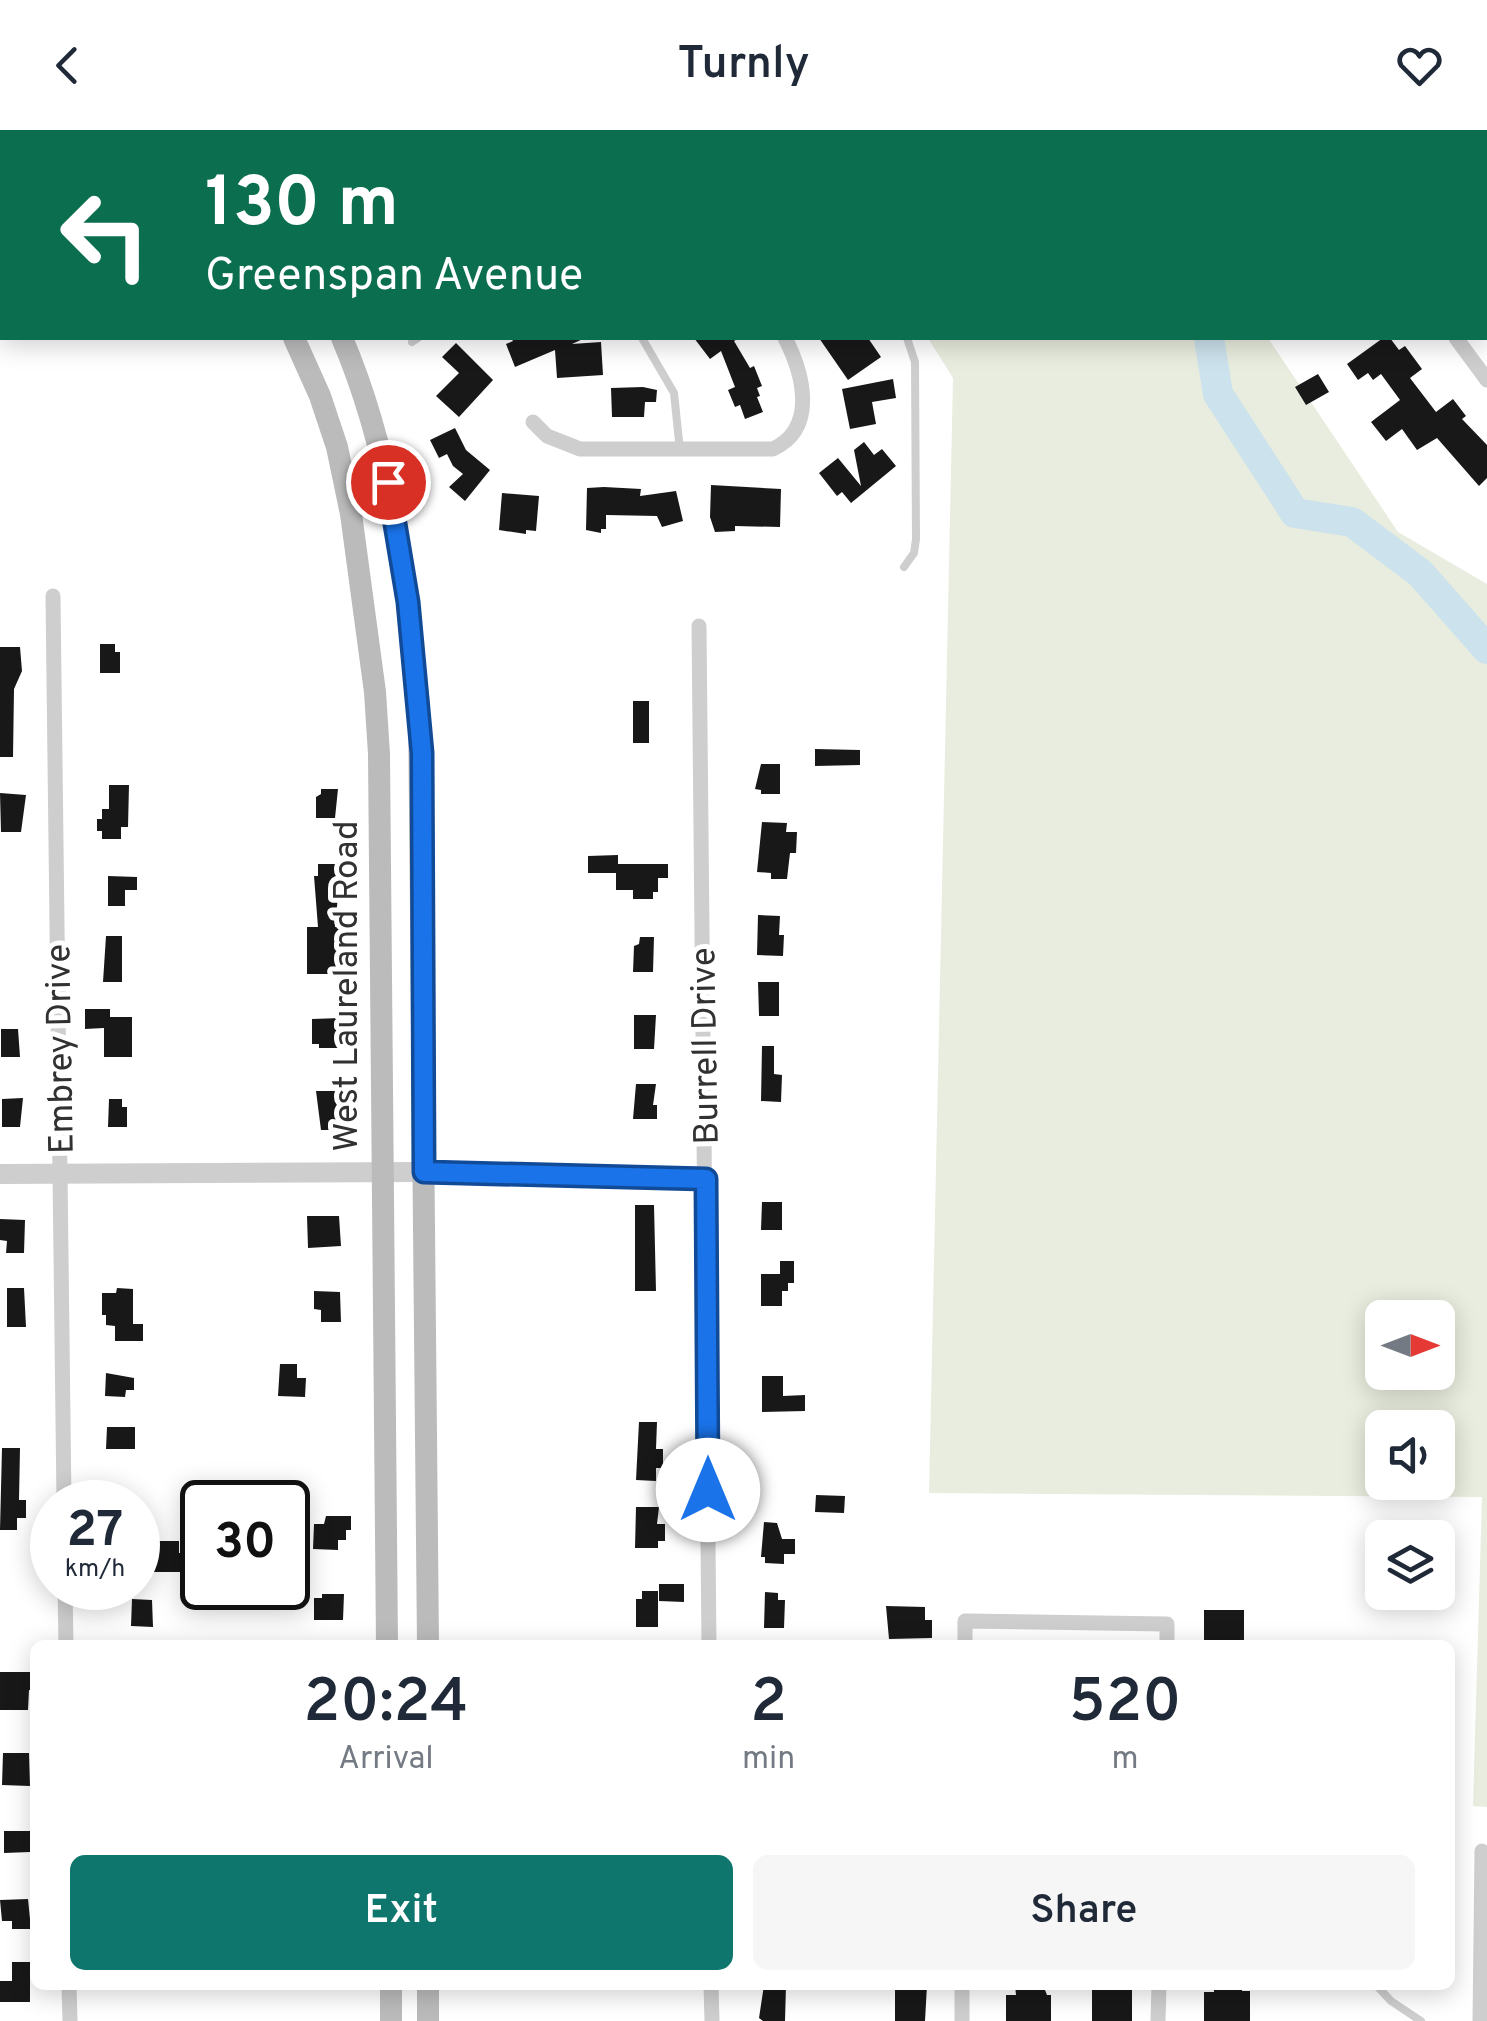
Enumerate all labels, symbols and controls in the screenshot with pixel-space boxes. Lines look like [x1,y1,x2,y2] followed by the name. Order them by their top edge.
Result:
[677,37,810,94] text: Turnly
[40,38,95,93] icon: back
[1392,38,1447,93] icon: heart
[205,162,399,251] text: 130 m
[40,170,170,300] icon: left
[205,249,583,306] text: Greenspan Avenue
[346,440,431,525] pin
[361,455,416,510] icon: arrive
[326,820,370,1152] street label: West Laureland Road
[38,943,86,1155] street label: Embrey Drive
[683,947,731,1145] street label: Burrell Drive
[1365,1300,1455,1390] north arrow
[1365,1300,1455,1610] map controls
[1365,1410,1455,1500] button: sound
[656,1438,760,1542] position arrow
[180,1480,310,1610] speed limit sign: 30
[67,1501,123,1564] text: 27
[1365,1520,1455,1610] button: layers
[65,1554,125,1586] text: km/h
[304,1667,468,1743] text: 20:24
[750,1667,787,1743] text: 2
[1069,1667,1181,1743] text: 520
[338,1740,434,1780] text: Arrival
[742,1740,795,1780] text: min
[1112,1740,1139,1780] text: m
[70,1855,733,1970] button: Exit
[753,1855,1415,1970] button: Share

